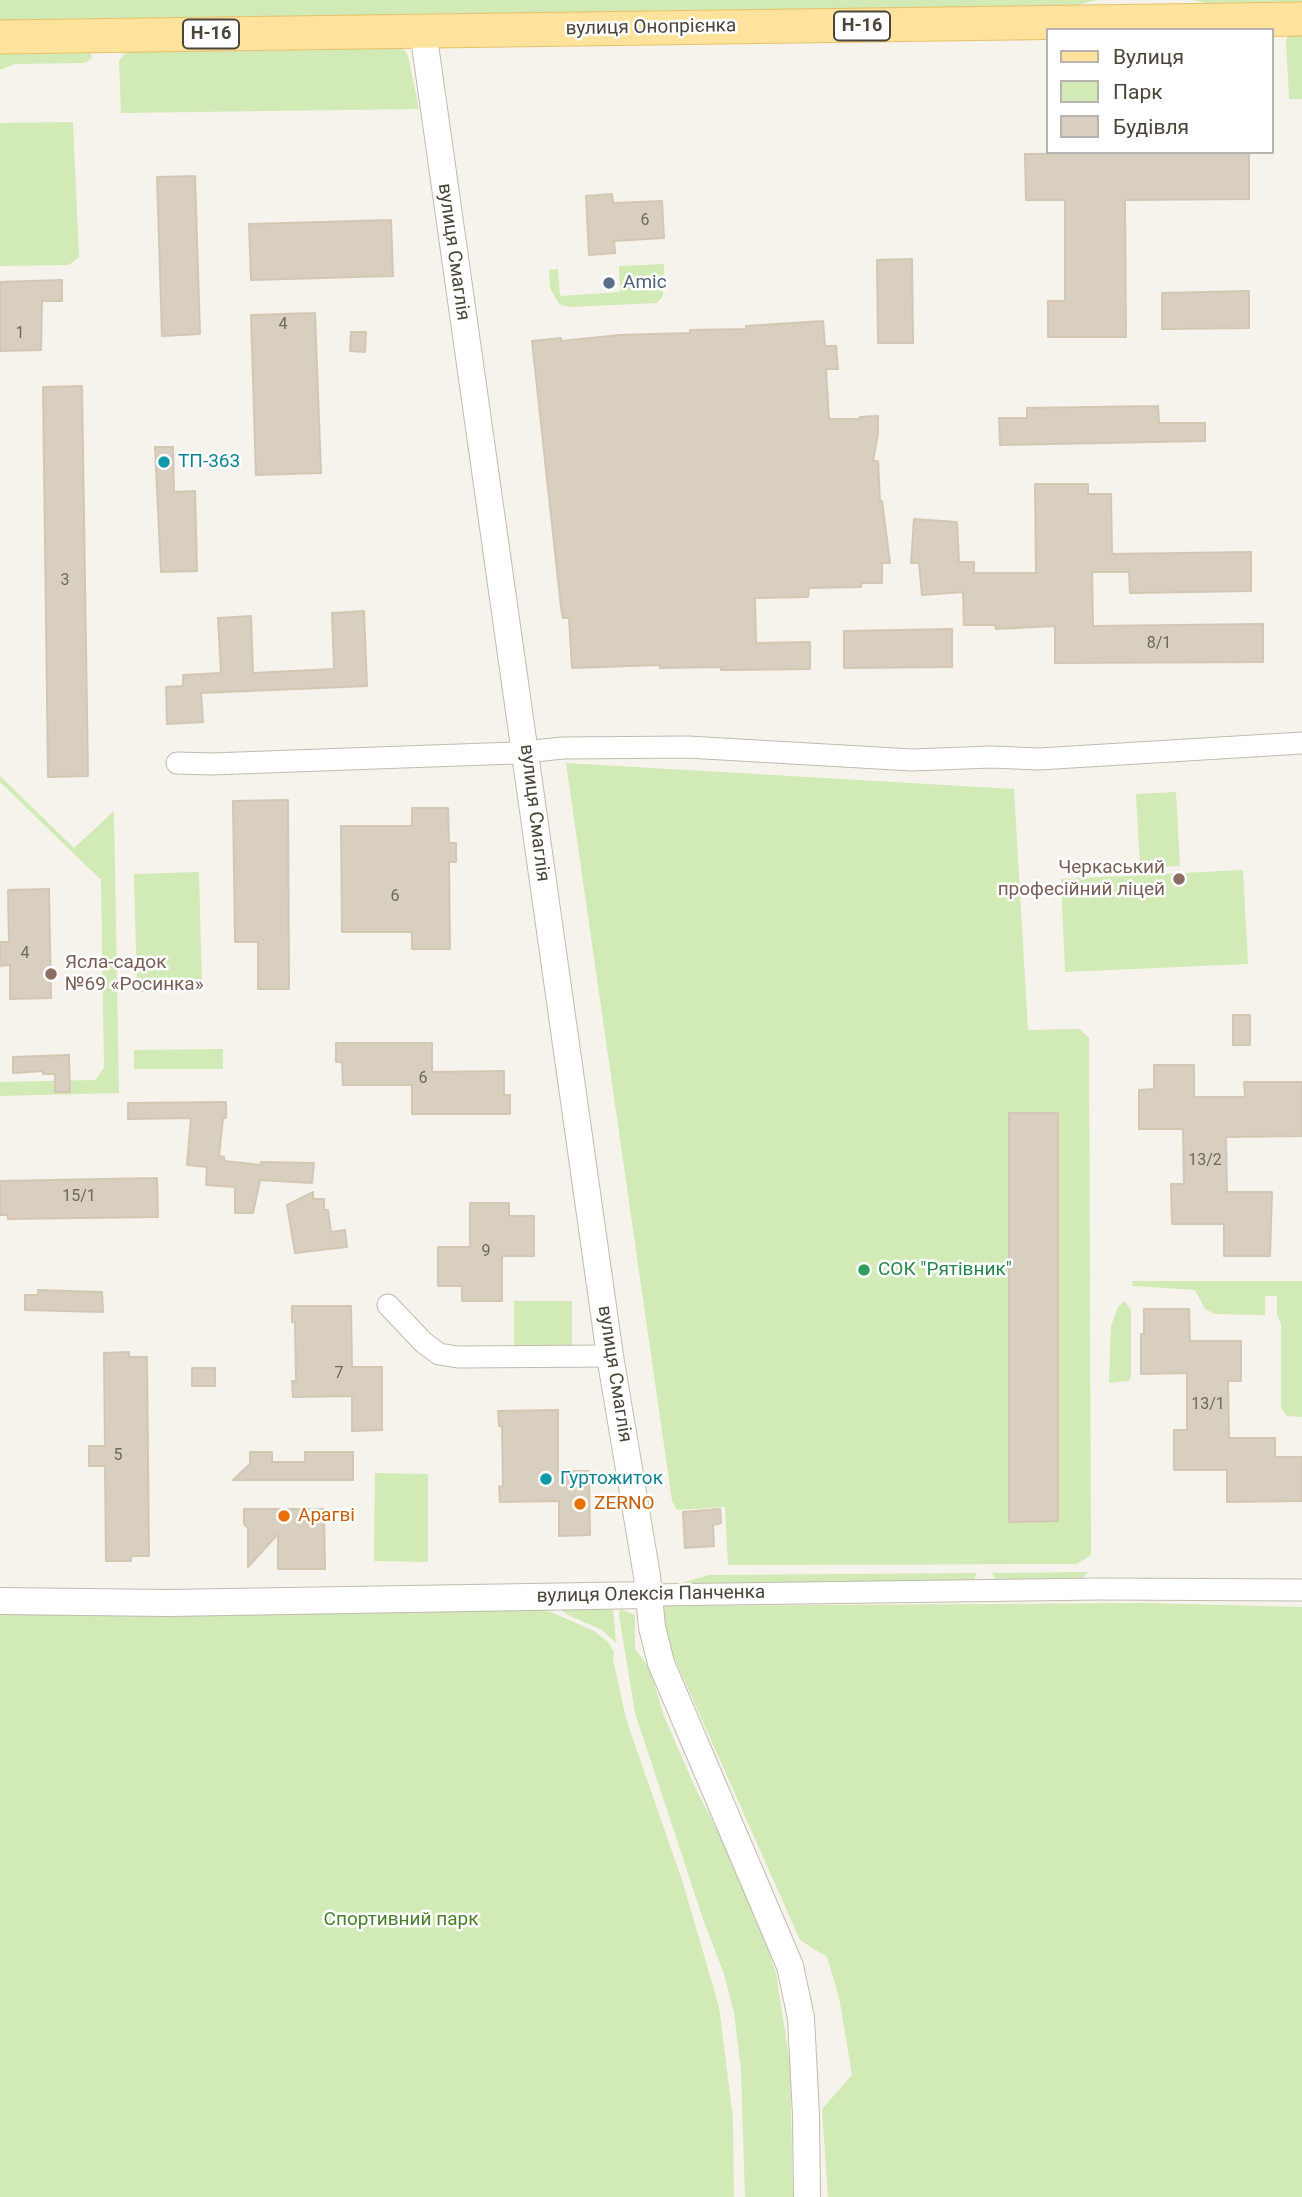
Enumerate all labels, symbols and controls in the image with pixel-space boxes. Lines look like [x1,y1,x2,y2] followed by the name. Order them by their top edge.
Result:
[834,12,890,41] road number: Н-16
[565,15,737,41] street label: вулиця Онопрієнка
[183,19,239,48] road number: Н-16
[1046,28,1274,154] legend
[1113,45,1184,69] text: Вулиця
[1113,80,1163,104] text: Парк
[1113,115,1189,139] text: Будівля
[432,182,474,322] street label: вулиця Смаглія
[641,211,649,231] house number: 6
[623,272,667,294] place label: Amic
[601,275,617,291] marker: Amic
[279,315,287,335] house number: 4
[16,324,24,344] house number: 1
[178,451,240,473] place label: ТП-363
[156,454,172,470] marker: ТП-363
[61,571,69,591] house number: 3
[1147,634,1171,654] house number: 8/1
[514,743,554,883] street label: вулиця Смаглія
[998,857,1165,901] place label: Черкаський професійний ліцей
[1171,871,1187,887] marker: Черкаський професійний ліцей
[391,887,399,907] house number: 6
[21,944,29,964] house number: 4
[65,952,204,996] place label: Ясла-садок №69 «Росинка»
[43,966,59,982] marker: Ясла-садок №69 «Росинка»
[419,1069,427,1089] house number: 6
[1188,1151,1222,1171] house number: 13/2
[62,1187,96,1207] house number: 15/1
[482,1242,490,1262] house number: 9
[878,1259,1012,1281] place label: СОК "Рятівник"
[856,1262,872,1278] marker: СОК "Рятівник"
[592,1304,636,1444] street label: вулиця Смаглія
[335,1364,343,1384] house number: 7
[1191,1395,1225,1415] house number: 13/1
[114,1446,122,1466] house number: 5
[560,1468,663,1490] place label: Гуртожиток
[538,1471,554,1487] marker: Гуртожиток
[594,1493,655,1515] place label: ZERNO
[572,1496,588,1512] marker: ZERNO
[298,1505,355,1527] place label: Арагві
[276,1508,292,1524] marker: Арагві
[537,1582,765,1608] street label: вулиця Олексія Панченка
[324,1909,478,1931] park label: Спортивний парк

